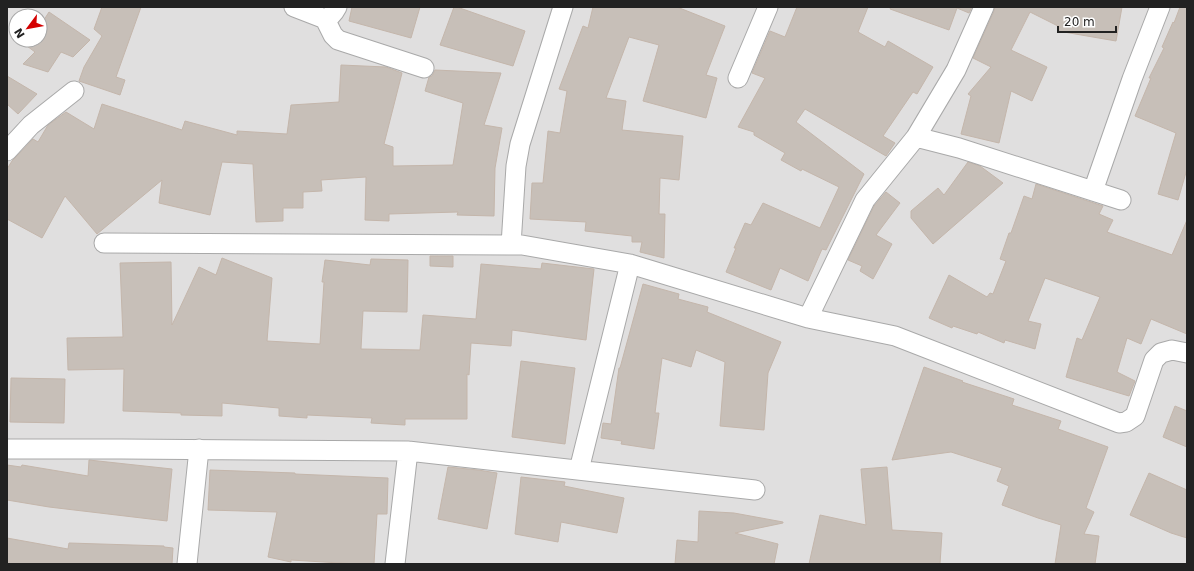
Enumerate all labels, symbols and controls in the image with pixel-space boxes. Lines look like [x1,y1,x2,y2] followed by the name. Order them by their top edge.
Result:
[8,8,48,48] north arrow
[1058,8,1116,34] scale bar
[1064,15,1095,29] text: 20 m
[12,26,28,40] text: N

